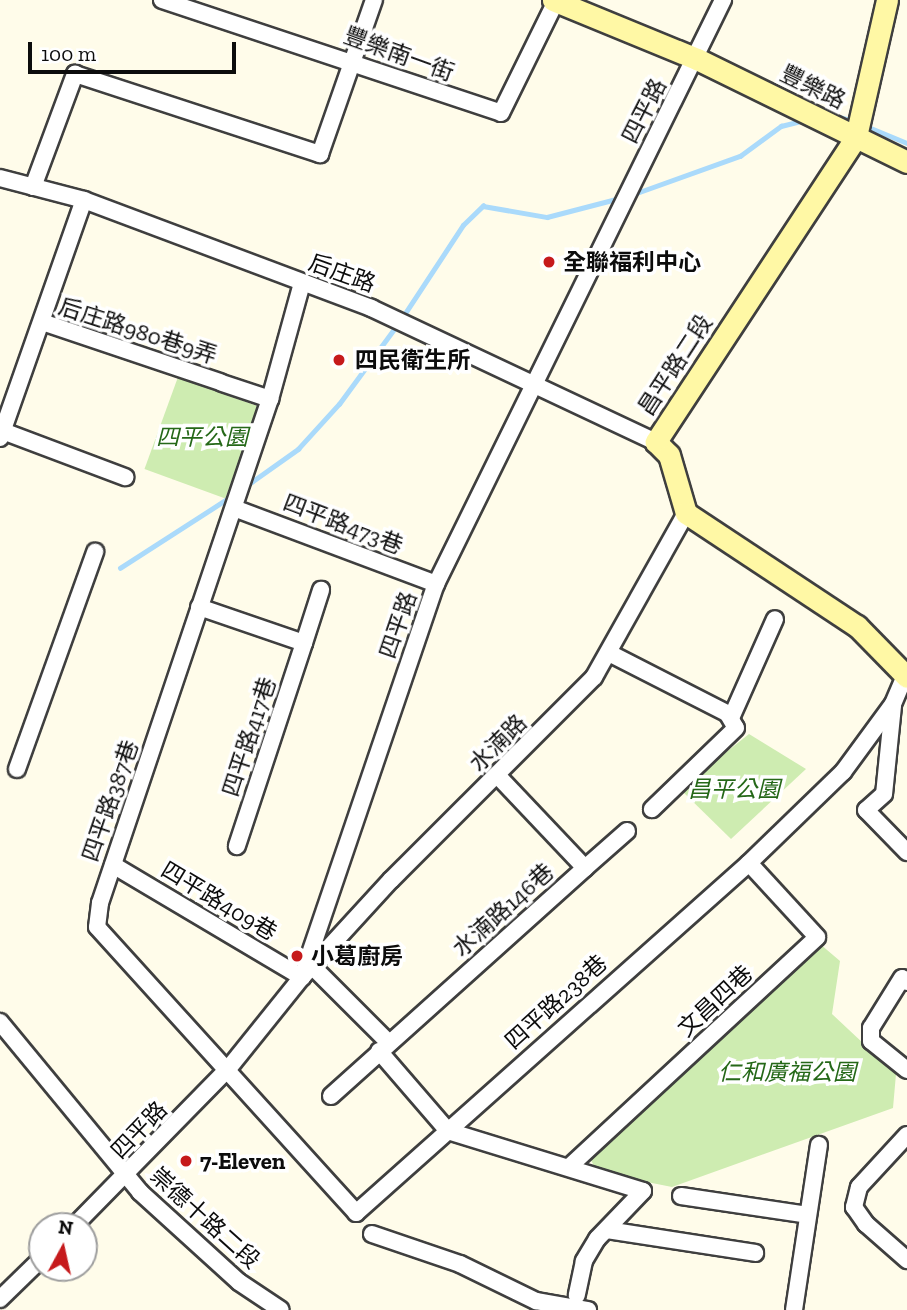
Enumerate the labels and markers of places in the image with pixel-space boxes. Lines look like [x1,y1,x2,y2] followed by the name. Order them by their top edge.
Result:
[563,248,701,276] place label: 全聯福利中心
[541,254,557,270] marker: 全聯福利中心
[355,346,470,374] place label: 四民衛生所
[329,350,349,370] marker: 四民衛生所
[311,942,403,970] place label: 小葛廚房
[289,948,305,964] marker: 小葛廚房
[200,1147,285,1175] place label: 7-Eleven
[178,1153,194,1169] marker: 7-Eleven

